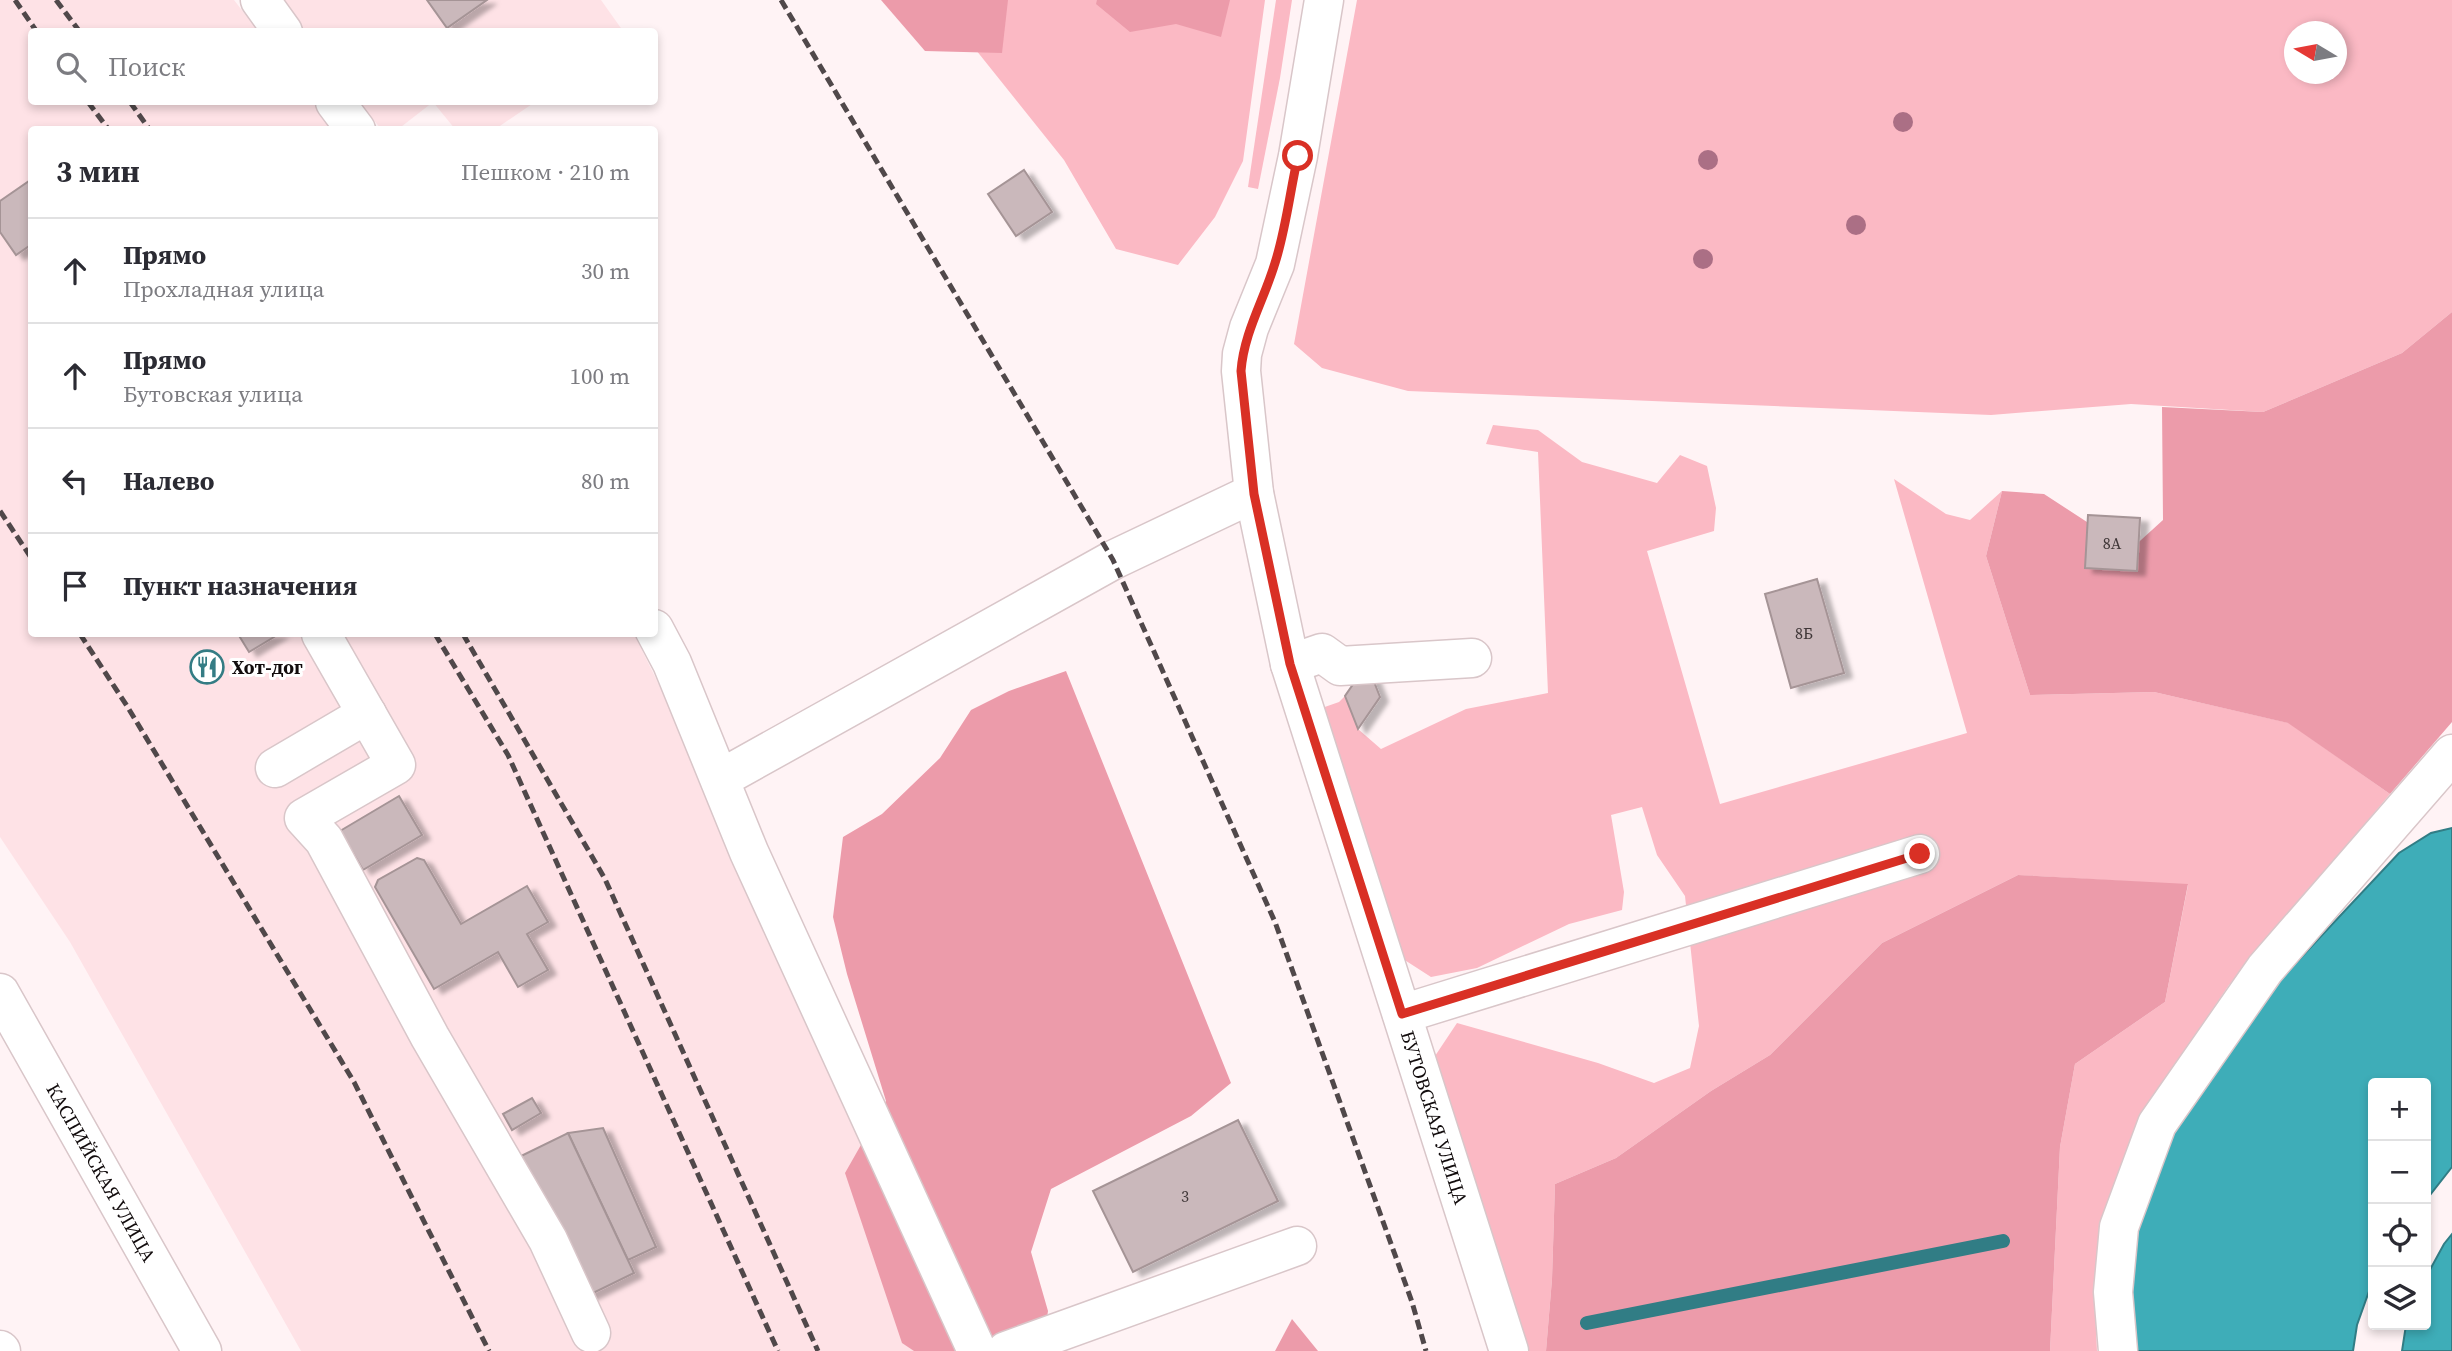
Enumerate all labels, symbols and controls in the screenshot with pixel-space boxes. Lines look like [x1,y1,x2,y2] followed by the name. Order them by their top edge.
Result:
[2284,21,2347,84] north arrow
[28,28,658,105] search box
[52,48,90,86] icon: search
[108,49,185,85] text: Поиск
[1282,140,1313,171] route start
[56,151,140,192] text: 3 мин
[461,156,630,188] text: Пешком · 210 m
[123,237,206,273] text: Прямо
[56,252,94,290] icon: ahead
[581,255,630,287] text: 30 m
[123,273,324,305] text: Прохладная улица
[123,342,206,378] text: Прямо
[56,357,94,395] icon: ahead
[569,360,630,392] text: 100 m
[123,378,303,410] text: Бутовская улица
[56,462,94,500] icon: left
[123,463,214,499] text: Налево
[581,465,630,497] text: 80 m
[2103,532,2122,554] house number: 8А
[56,567,94,605] icon: arrive
[123,568,357,604] text: Пункт назначения
[1795,622,1813,644] house number: 8Б
[188,648,226,686] restaurant icon: Хот-дог
[232,654,303,680] place label: Хот-дог
[1904,838,1935,869] route end
[1395,1027,1475,1208] street label: БУТОВСКАЯ УЛИЦА
[40,1078,162,1267] street label: КАСПИЙСКАЯ УЛИЦА
[2368,1078,2431,1330] map controls
[2368,1078,2431,1141] button: +
[2368,1141,2431,1204] button: −
[1181,1185,1189,1207] house number: 3
[2368,1204,2431,1267] button: locate
[2368,1267,2431,1330] button: layers

